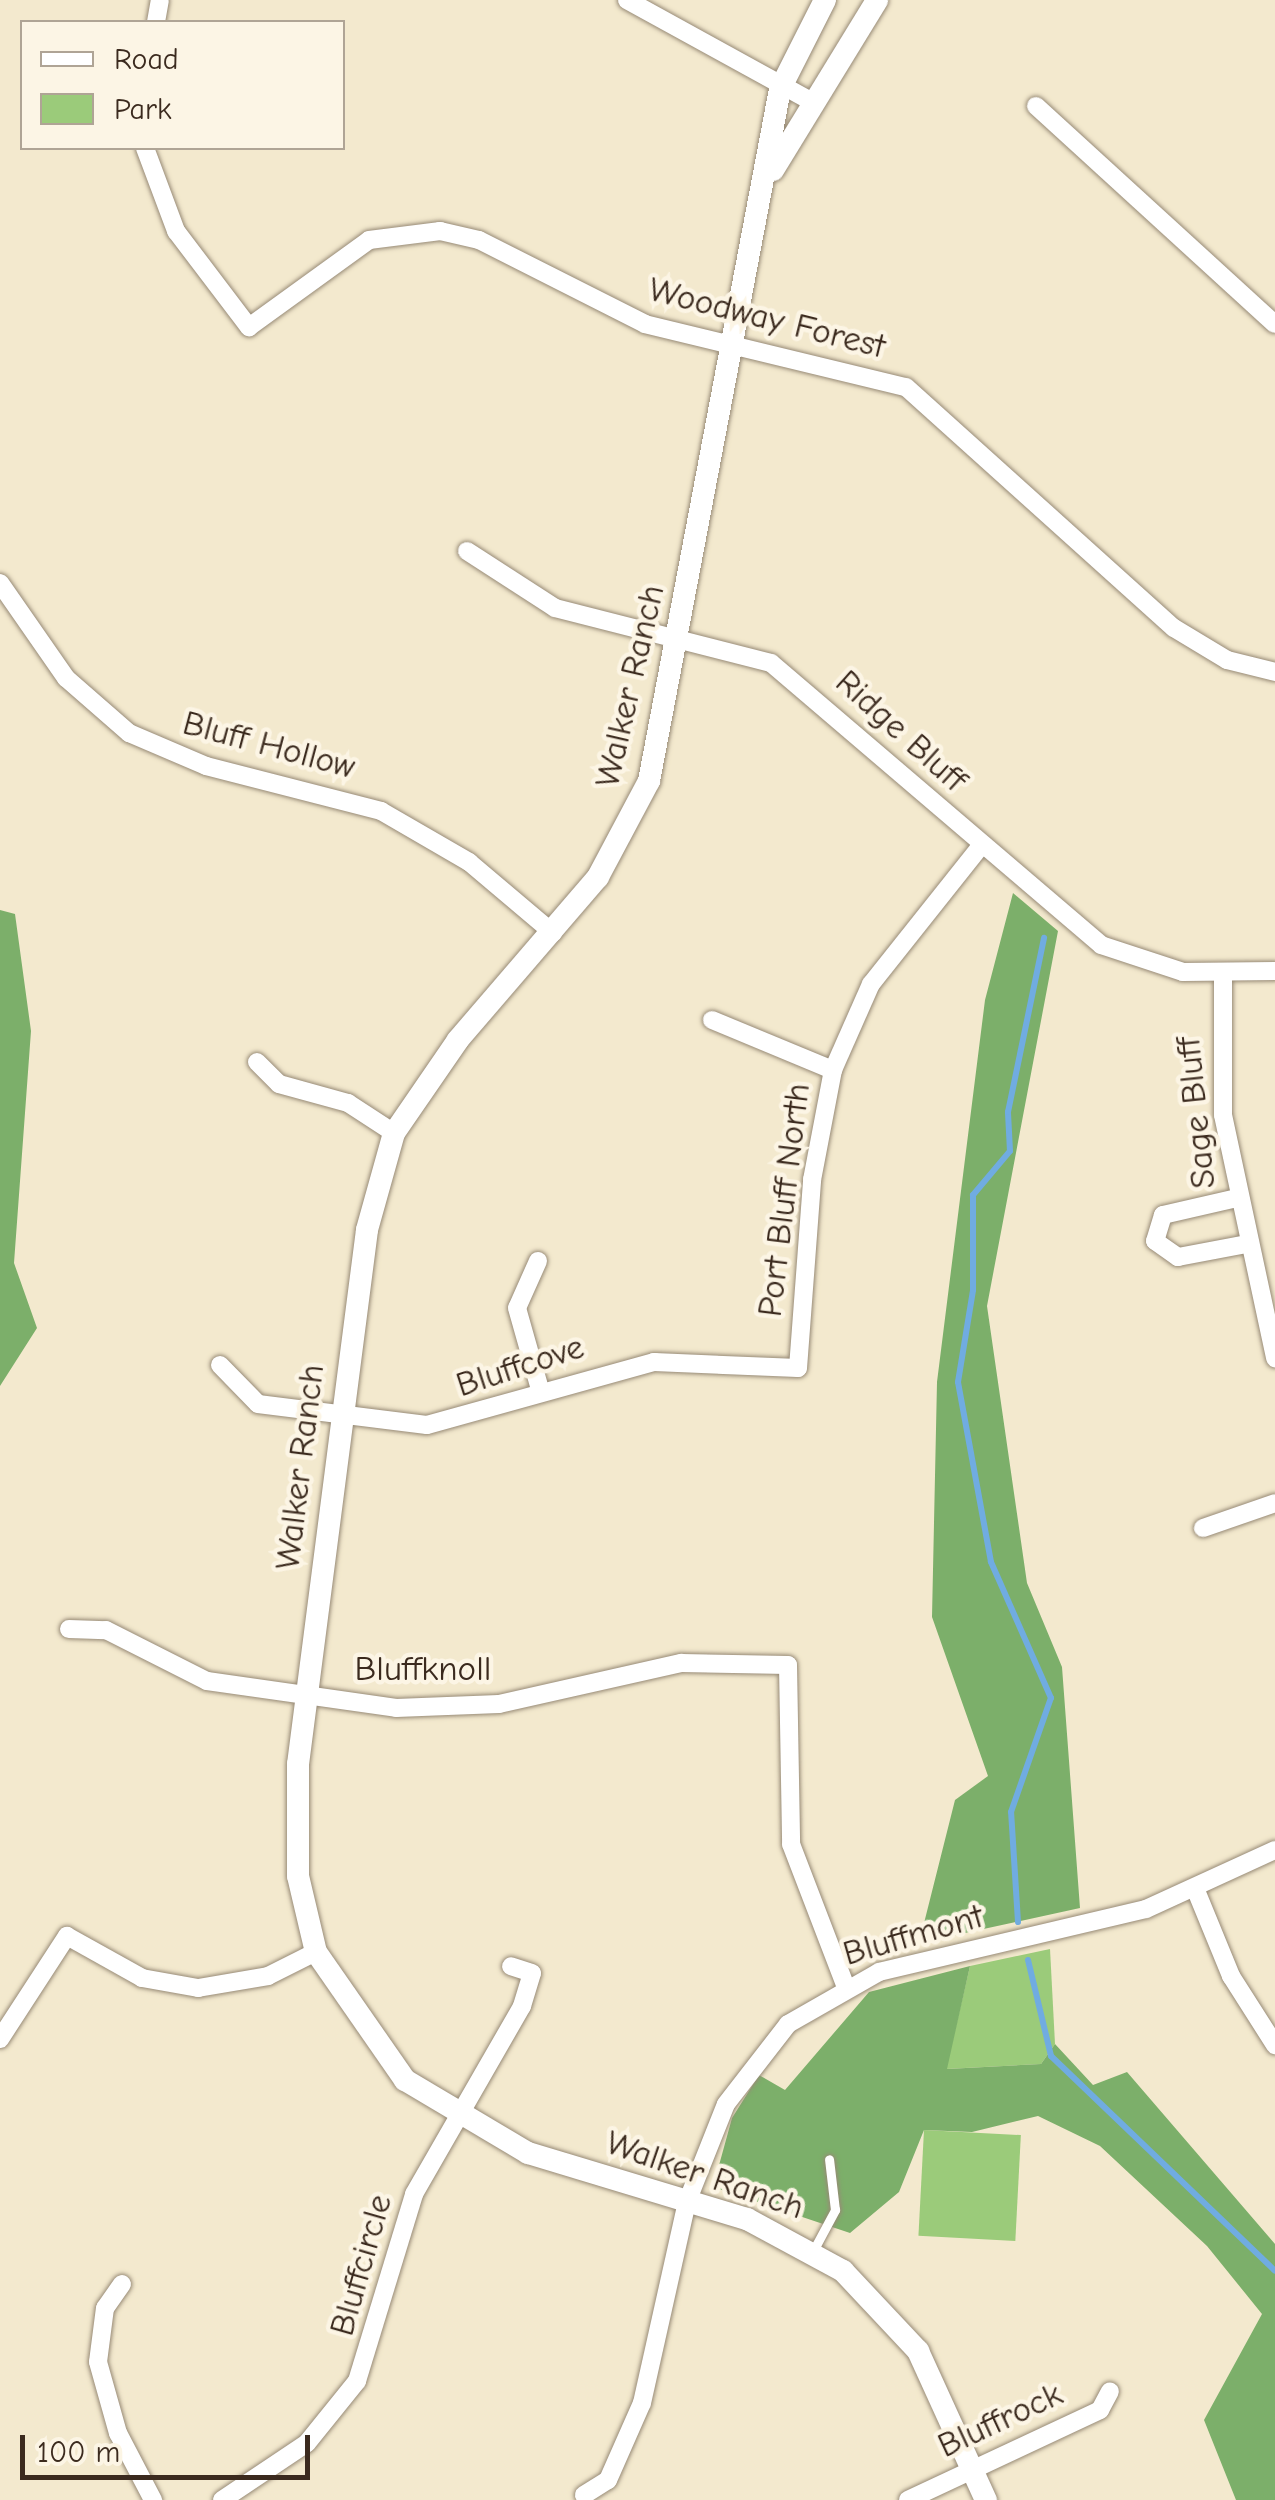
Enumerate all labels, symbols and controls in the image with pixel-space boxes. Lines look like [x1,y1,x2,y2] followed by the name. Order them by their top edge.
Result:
[20,20,345,150] legend
[114,42,179,77] text: Road
[114,92,171,127] text: Park
[644,268,890,368] street label: Woodway Forest
[586,581,674,791] street label: Walker Ranch
[827,661,975,801] street label: Ridge Bluff
[178,702,360,788] street label: Bluff Hollow
[1167,1035,1225,1191] street label: Sage Bluff
[749,1081,819,1319] street label: Port Bluff North
[451,1326,589,1406] street label: Bluffcove
[267,1362,333,1572] street label: Walker Ranch
[355,1648,491,1690] street label: Bluffknoll
[838,1895,988,1975] street label: Bluffmont
[601,2122,809,2228] street label: Walker Ranch
[321,2189,401,2341] street label: Bluffcircle
[931,2373,1069,2467] street label: Bluffrock
[25,2415,315,2477] scale bar
[37,2435,120,2470] text: 100 m

